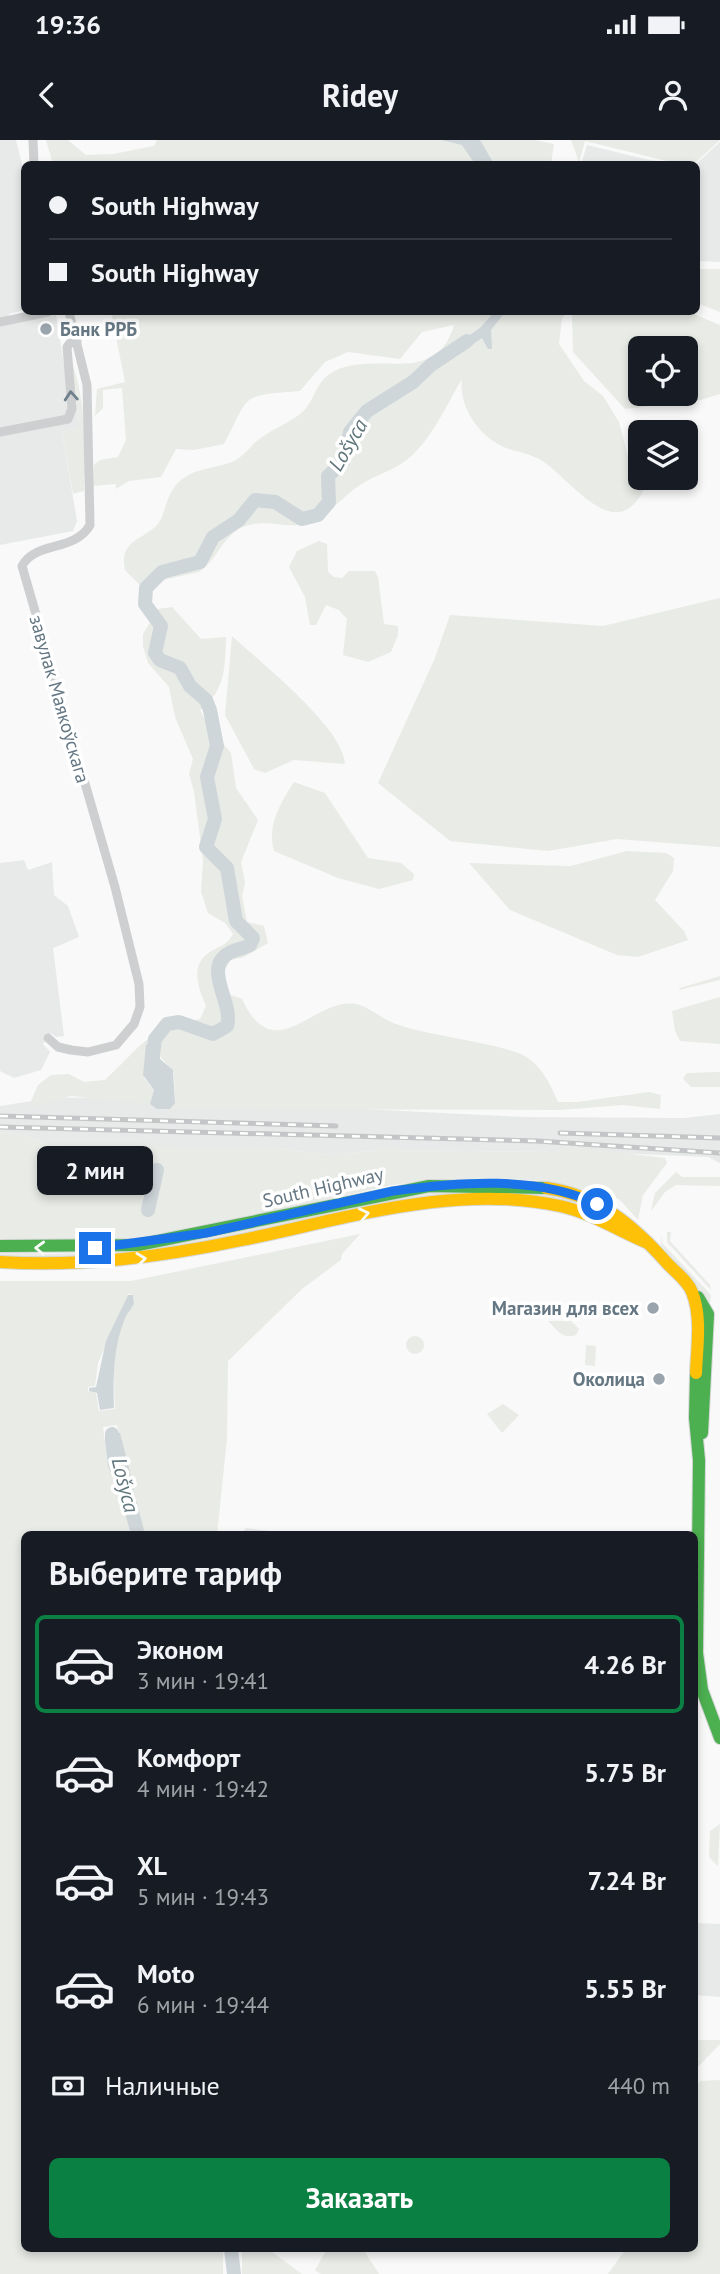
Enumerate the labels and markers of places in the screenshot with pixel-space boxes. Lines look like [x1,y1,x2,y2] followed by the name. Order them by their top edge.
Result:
[60,317,137,341] place label: Банк РРБ
[38,321,54,337] marker: Банк РРБ
[492,1296,639,1320] place label: Магазин для всех
[645,1300,661,1316] marker: Магазин для всех
[573,1367,645,1391] place label: Околица
[651,1371,667,1387] marker: Околица

